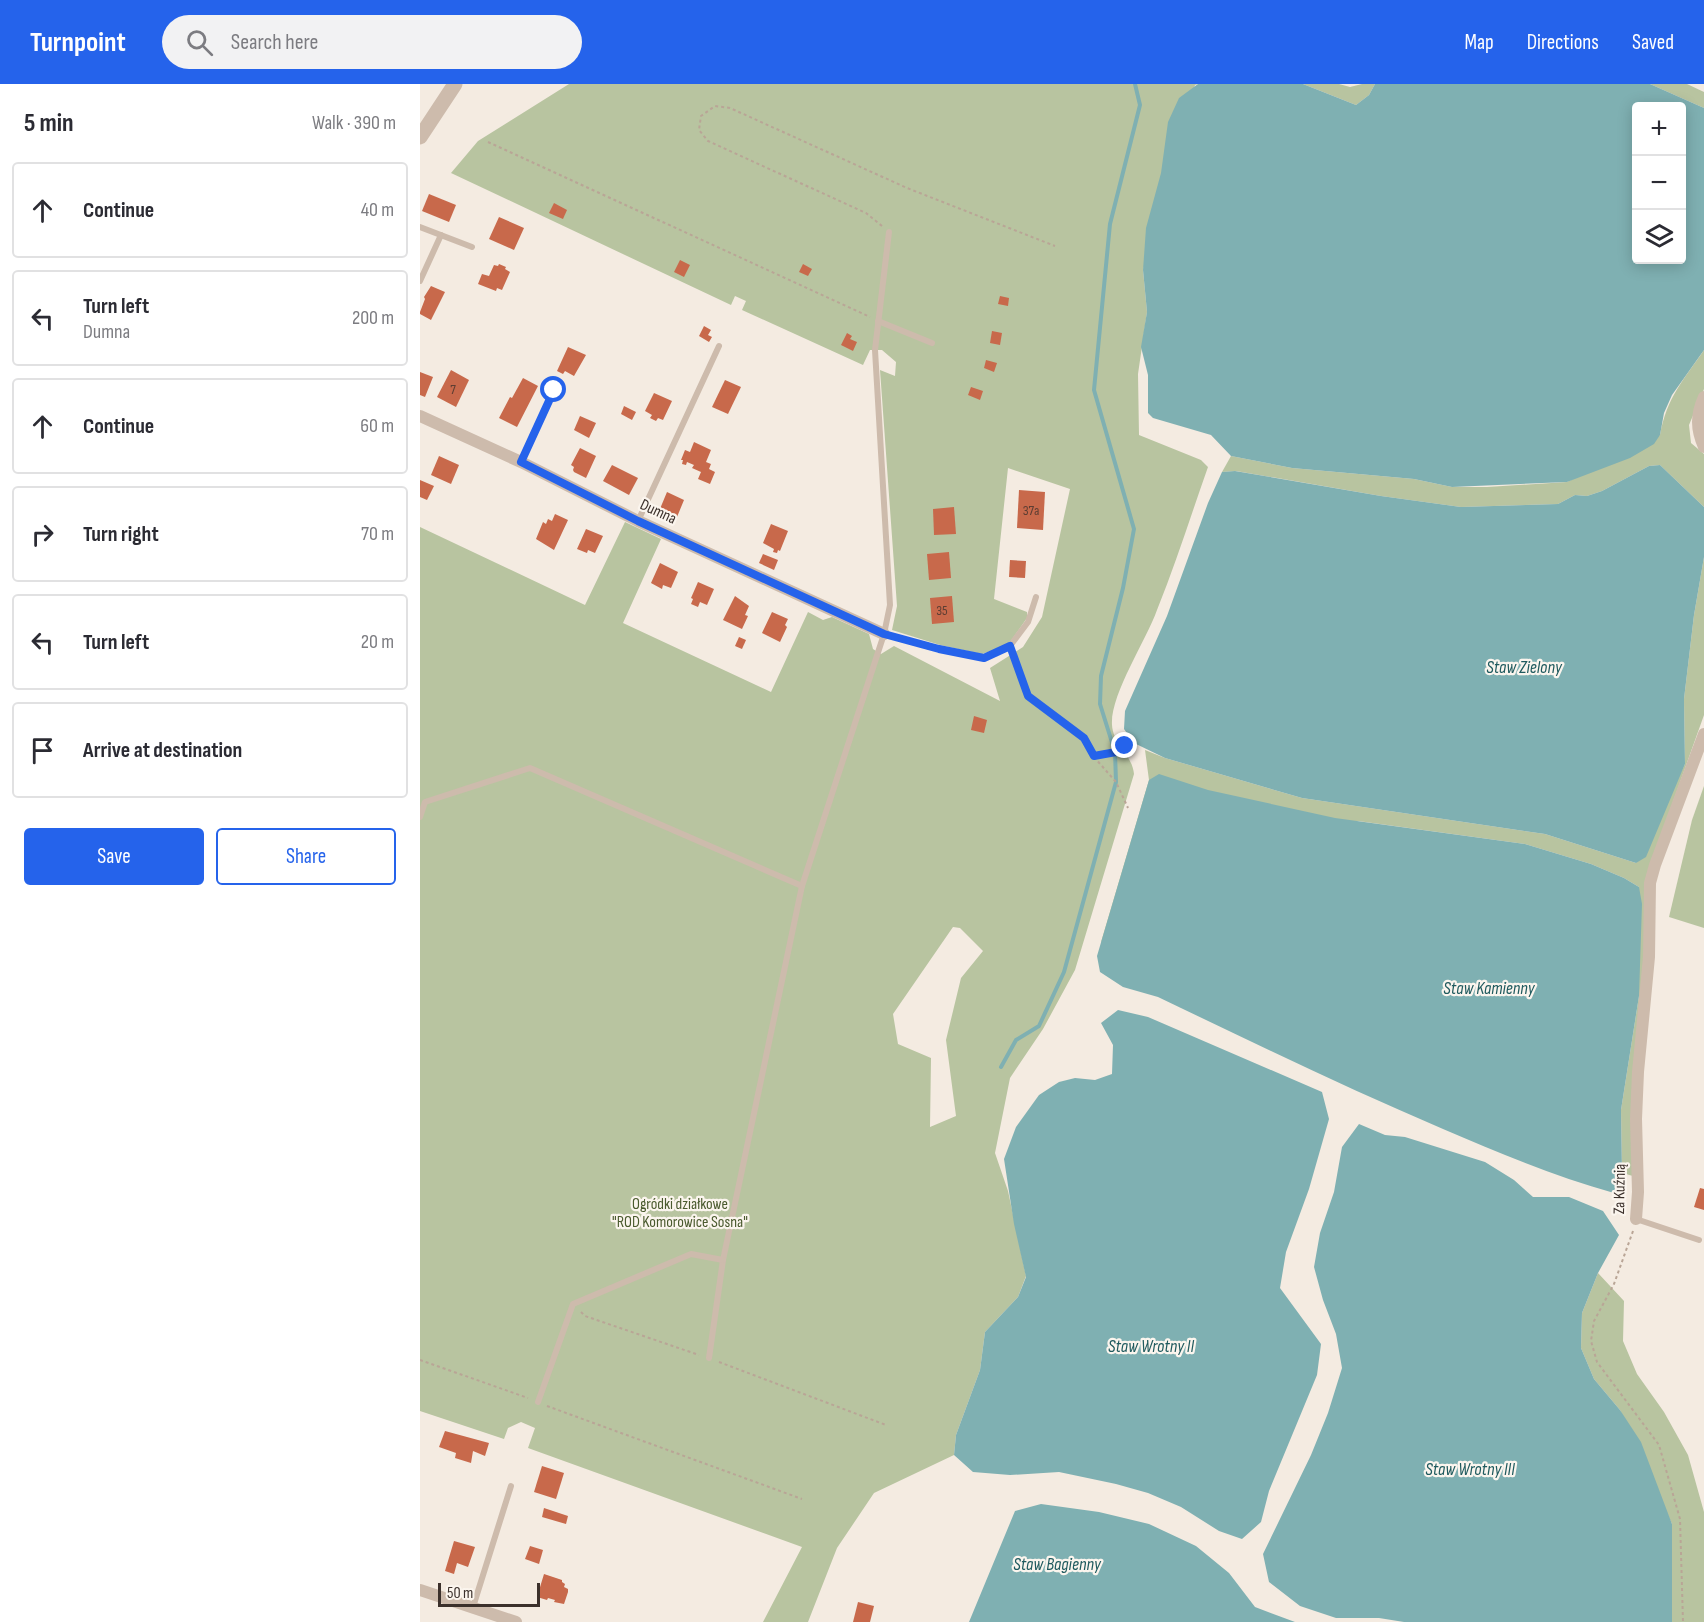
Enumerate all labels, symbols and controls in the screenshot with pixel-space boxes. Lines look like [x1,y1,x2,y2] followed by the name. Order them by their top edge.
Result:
[162,15,582,69] search box
[30,26,126,59] text: Turnpoint
[183,26,216,59] icon: search
[231,29,318,56] text: Search here
[1464,30,1494,55] text: Map
[1527,30,1599,55] text: Directions
[1632,30,1674,55] text: Saved
[1632,102,1686,264] map controls
[1632,102,1686,156] button: +
[24,108,74,139] text: 5 min
[312,111,396,135] text: Walk · 390 m
[1632,156,1686,210] button: −
[26,194,59,227] icon: ahead
[83,197,154,224] text: Continue
[361,198,394,222] text: 40 m
[1632,210,1686,264] button: layers
[83,293,149,320] text: Turn left
[26,302,59,335] icon: left
[352,306,394,330] text: 200 m
[83,320,130,344] text: Dumna
[540,376,566,402] route start
[450,381,456,398] house number: 7
[26,410,59,443] icon: ahead
[83,413,154,440] text: Continue
[360,414,394,438] text: 60 m
[637,495,679,529] street label: Dumna
[1023,502,1039,519] house number: 37a
[26,518,59,551] icon: right
[83,521,159,548] text: Turn right
[361,522,394,546] text: 70 m
[936,602,948,619] house number: 35
[26,626,59,659] icon: left
[83,629,149,656] text: Turn left
[361,630,394,654] text: 20 m
[1486,657,1563,678] water label: Staw Zielony
[1111,732,1137,758] route end
[26,734,59,767] icon: arrive
[83,737,242,764] text: Arrive at destination
[24,828,204,885] button: Save
[216,828,396,885] button: Share
[1443,978,1536,999] water label: Staw Kamienny
[1610,1164,1630,1214] street label: Za Kuźnią
[612,1195,748,1232] park label: Ogródki działkowe "ROD Komorowice Sosna"
[1108,1336,1194,1357] water label: Staw Wrotny II
[1425,1459,1515,1480] water label: Staw Wrotny III
[1013,1554,1102,1575] water label: Staw Bagienny
[438,1580,540,1608] scale bar
[447,1584,473,1603] text: 50 m

